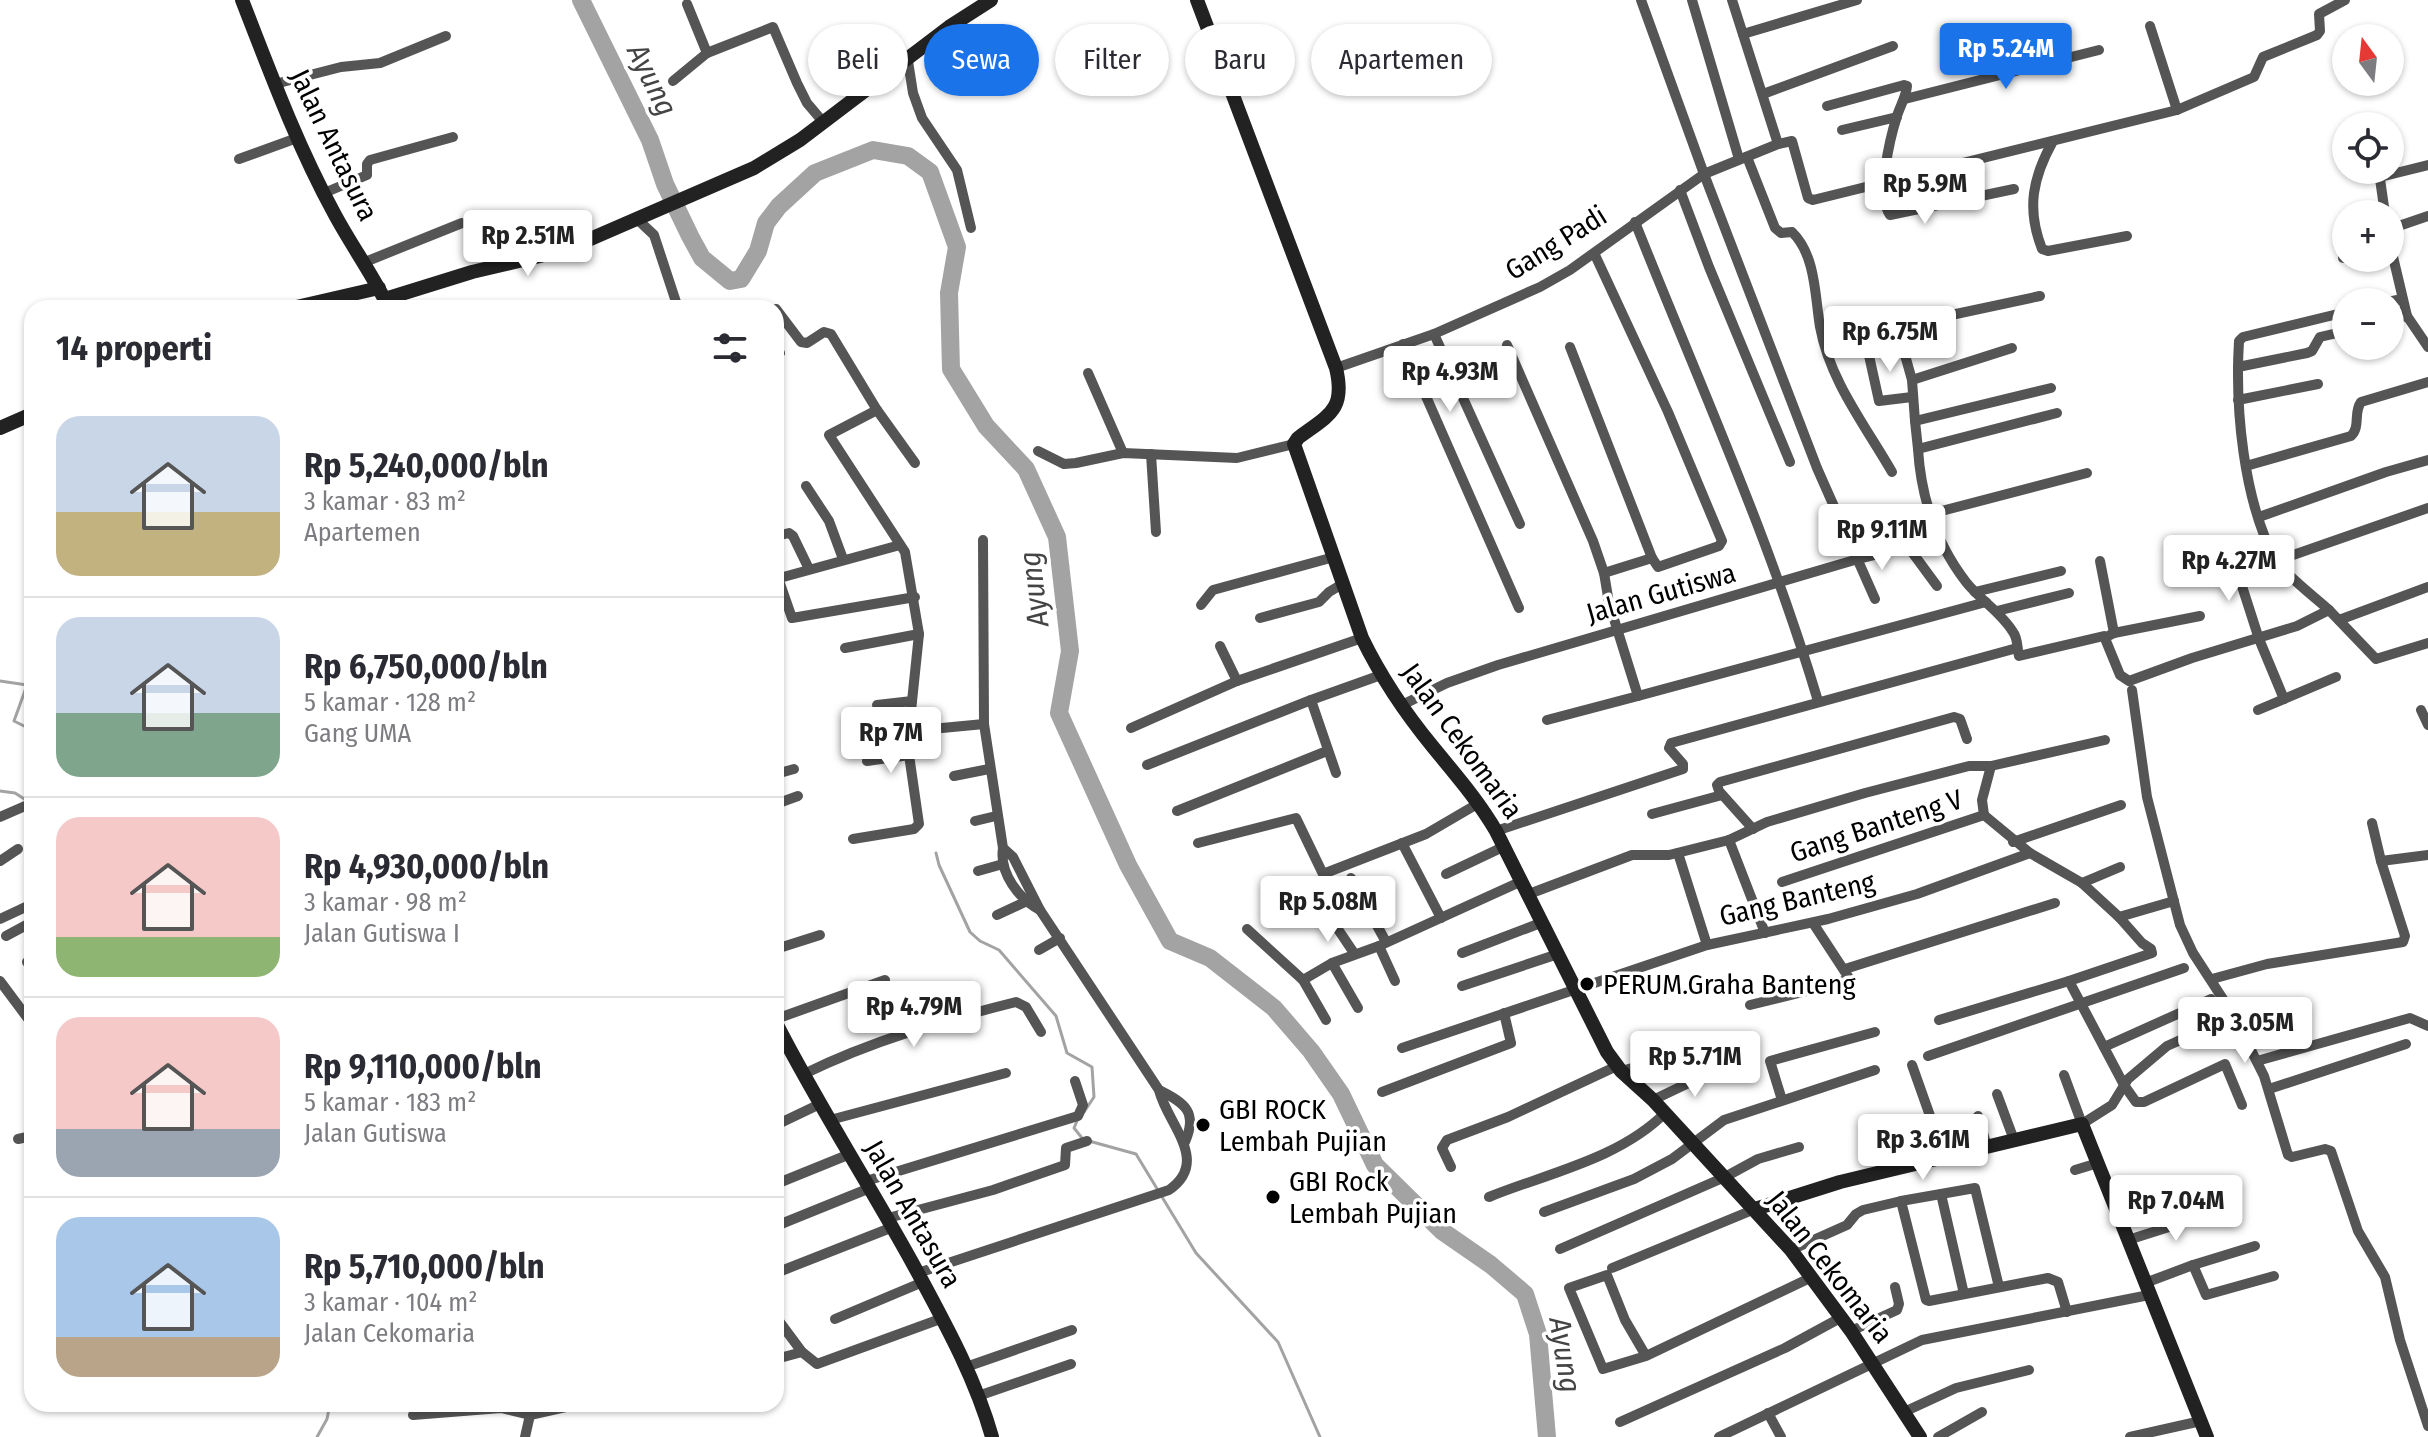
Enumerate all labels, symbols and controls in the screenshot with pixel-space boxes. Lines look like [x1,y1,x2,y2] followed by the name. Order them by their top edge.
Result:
[1923,23,2089,91] pin: Rp 5.24M
[808,24,908,96] chip: Beli
[924,24,1039,96] chip: Sewa
[1055,24,1169,96] chip: Filter
[1185,24,1295,96] chip: Baru
[1311,24,1492,96] chip: Apartemen
[2332,24,2404,96] north arrow
[2332,24,2404,360] map controls
[1958,33,2054,64] text: Rp 5.24M
[619,37,685,122] water label: Ayung
[283,64,385,226] street label: Jalan Antasura
[2332,112,2404,184] button: locate
[1851,158,1999,226] pin: Rp 5.9M
[1883,168,1967,199] text: Rp 5.9M
[1499,199,1613,287] street label: Gang Padi
[2332,200,2404,272] button: +
[445,210,611,278] pin: Rp 2.51M
[481,220,575,251] text: Rp 2.51M
[2332,288,2404,360] button: −
[1807,306,1973,374] pin: Rp 6.75M
[1842,316,1938,347] text: Rp 6.75M
[708,326,752,370] icon: filters
[56,328,212,369] text: 14 properti
[1367,346,1533,414] pin: Rp 4.93M
[1402,356,1498,387] text: Rp 4.93M
[304,445,549,486] text: Rp 5,240,000/bln
[120,448,216,544] icon: home
[304,486,466,517] text: 3 kamar · 83 m²
[1799,504,1965,572] pin: Rp 9.11M
[1836,514,1928,545] text: Rp 9.11M
[304,517,421,548] text: Apartemen
[2146,535,2312,603] pin: Rp 4.27M
[2181,545,2277,576] text: Rp 4.27M
[1012,549,1057,630] water label: Ayung
[1583,556,1739,630] street label: Jalan Gutiswa
[304,646,548,687] text: Rp 6,750,000/bln
[120,649,216,745] icon: home
[1395,657,1529,825] street label: Jalan Cekomaria
[304,687,476,718] text: 5 kamar · 128 m²
[835,707,947,775] pin: Rp 7M
[859,717,923,748] text: Rp 7M
[304,718,411,749] text: Gang UMA
[1786,782,1967,869] street label: Gang Banteng V
[304,846,549,887] text: Rp 4,930,000/bln
[120,849,216,945] icon: home
[1716,865,1879,933] street label: Gang Banteng
[1245,876,1411,944] pin: Rp 5.08M
[1278,886,1378,917] text: Rp 5.08M
[304,887,467,918] text: 3 kamar · 98 m²
[304,918,460,949] text: Jalan Gutiswa I
[1603,968,1856,1001] place label: PERUM.Graha Banteng
[1578,975,1596,993] marker: PERUM.Graha Banteng
[831,981,997,1049] pin: Rp 4.79M
[866,991,962,1022] text: Rp 4.79M
[2162,997,2328,1065] pin: Rp 3.05M
[2196,1007,2294,1038] text: Rp 3.05M
[1612,1031,1778,1099] pin: Rp 5.71M
[1648,1041,1742,1072] text: Rp 5.71M
[304,1046,542,1087] text: Rp 9,110,000/bln
[120,1049,216,1145] icon: home
[304,1087,476,1118] text: 5 kamar · 183 m²
[1219,1093,1387,1158] place label: GBI ROCK Lembah Pujian
[1840,1114,2006,1182] pin: Rp 3.61M
[1194,1116,1212,1134] marker: GBI ROCK Lembah Pujian
[304,1118,447,1149] text: Jalan Gutiswa
[1876,1124,1970,1155] text: Rp 3.61M
[858,1134,968,1294] street label: Jalan Antasura
[1289,1165,1457,1230] place label: GBI Rock Lembah Pujian
[2093,1175,2259,1243] pin: Rp 7.04M
[1760,1184,1900,1350] street label: Jalan Cekomaria
[2127,1185,2225,1216] text: Rp 7.04M
[1264,1188,1282,1206] marker: GBI Rock Lembah Pujian
[304,1246,545,1287] text: Rp 5,710,000/bln
[120,1249,216,1345] icon: home
[304,1287,478,1318] text: 3 kamar · 104 m²
[1541,1314,1589,1395] water label: Ayung
[304,1318,475,1349] text: Jalan Cekomaria

